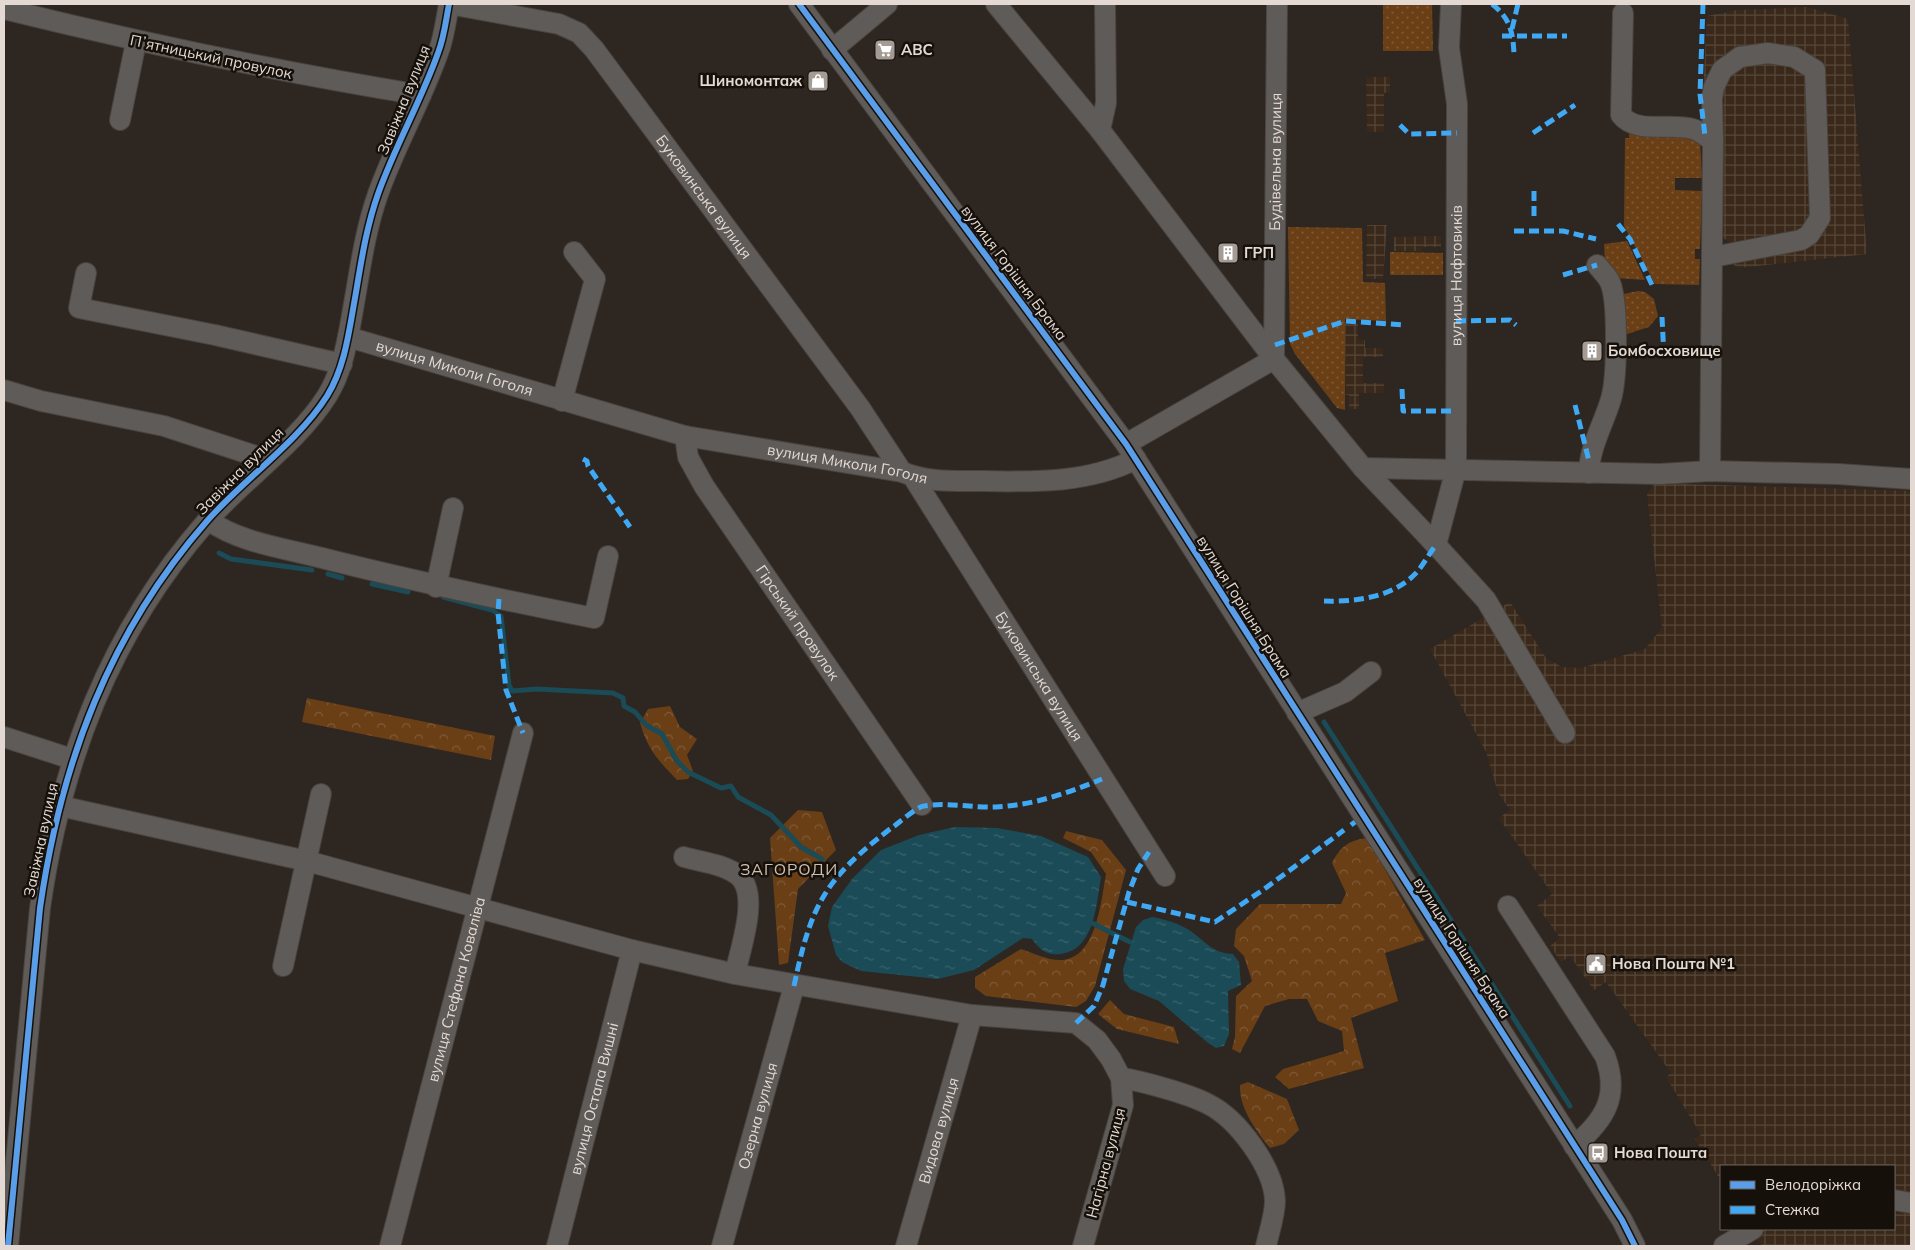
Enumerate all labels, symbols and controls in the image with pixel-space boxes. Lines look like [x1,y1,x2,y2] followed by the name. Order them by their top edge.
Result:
[128,30,295,83] street label: Пʼятницький провулок
[873,38,897,62] supermarket icon: ABC
[901,40,933,59] place label: ABC
[373,42,434,157] street label: Завіжна вулиця
[806,69,830,93] shop icon: Шиномонтаж
[700,71,802,90] place label: Шиномонтаж
[1265,93,1285,231] street label: Будівельна вулиця
[652,131,756,263] street label: Буковинська вулиця
[957,201,1071,344] street label: вулиця Горішня Брама
[1446,205,1466,346] street label: вулиця Нафтовиків
[1216,241,1240,265] building icon: ГРП
[1244,243,1274,262] place label: ГРП
[374,336,535,400] street label: вулиця Миколи Гоголя
[1580,339,1604,363] building icon: Бомбосховище
[1608,341,1721,360] place label: Бомбосховище
[192,423,288,519] street label: Завіжна вулиця
[766,440,929,488] street label: вулиця Миколи Гоголя
[1193,532,1296,681] street label: вулиця Горішня Брама
[752,561,844,685] street label: Гірський провулок
[991,608,1087,745] street label: Буковинська вулиця
[19,781,62,899] street label: Завіжна вулиця
[740,859,838,879] district label: ЗАГОРОДИ
[1410,874,1515,1022] street label: вулиця Горішня Брама
[423,895,489,1084] street label: вулиця Стефана Коваліва
[1584,952,1608,976] public building icon: Нова Пошта №1
[1612,954,1735,973] place label: Нова Пошта №1
[565,1020,622,1177] street label: вулиця Остапа Вишні
[734,1060,781,1171] street label: Озерна вулиця
[914,1075,963,1186] street label: Видова вулиця
[1082,1106,1129,1220] street label: Нагірна вулиця
[1586,1141,1610,1165] bus stop icon: Нова Пошта
[1614,1143,1707,1162] place label: Нова Пошта
[1720,1165,1895,1230] legend
[1765,1175,1861,1194] text: Велодоріжка
[1765,1200,1820,1219] text: Стежка

